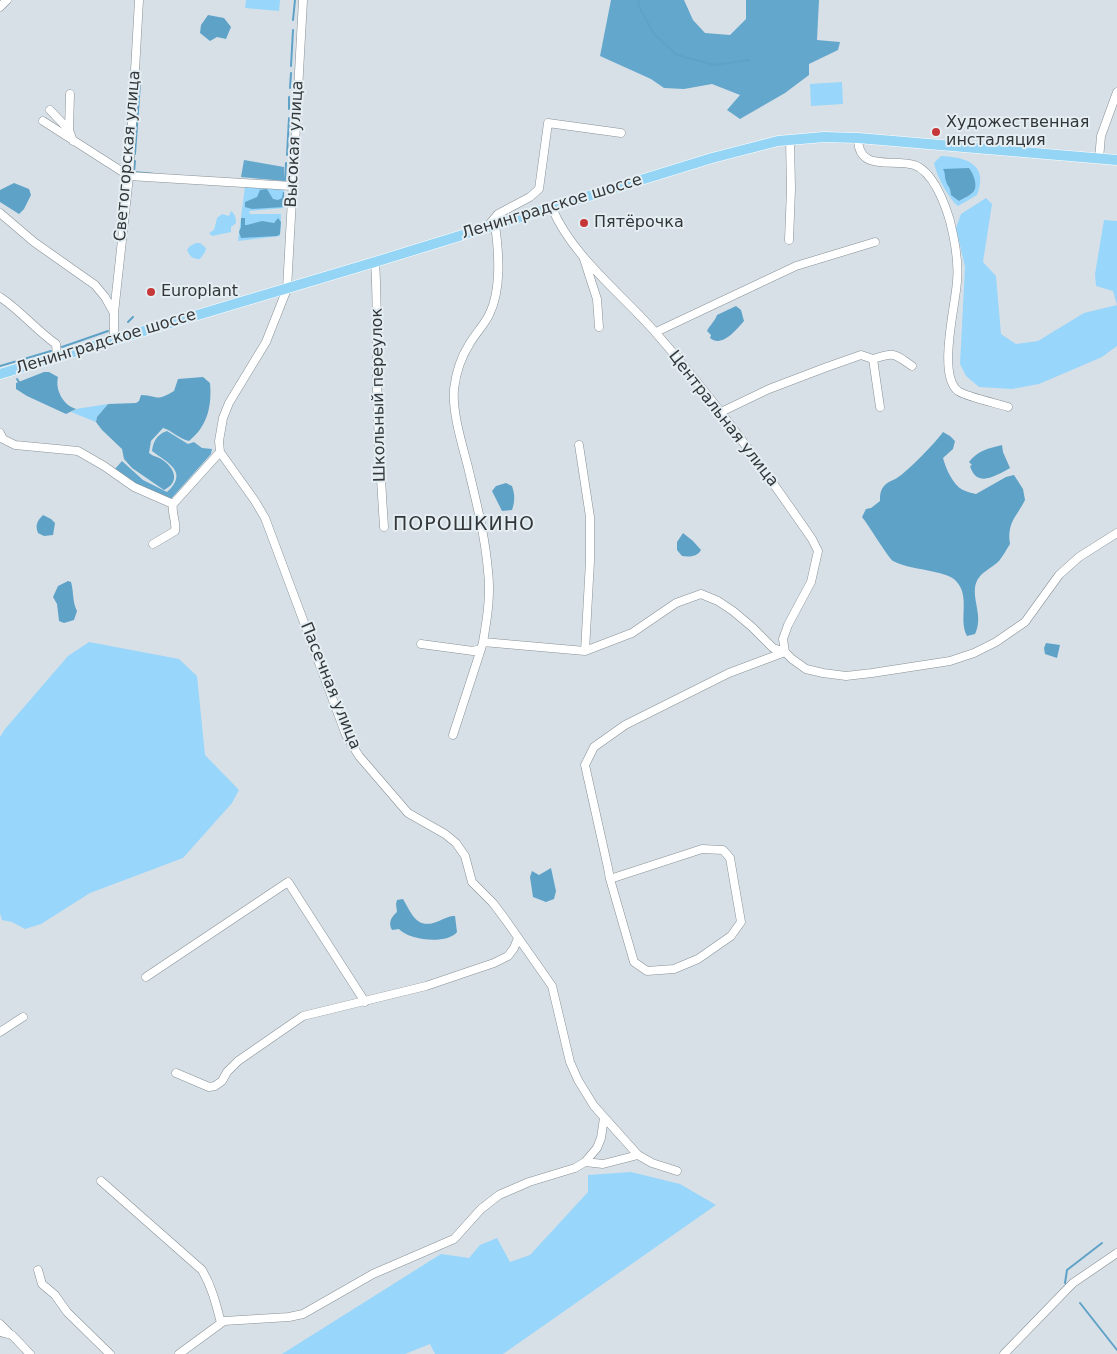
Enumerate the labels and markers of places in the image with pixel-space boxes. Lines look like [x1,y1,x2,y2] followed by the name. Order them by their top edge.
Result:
[946,113,1089,151] place label: Художественная инсталяция
[930,126,942,138] marker: Художественная инсталяция
[594,213,684,233] place label: Пятёрочка
[578,217,590,229] marker: Пятёрочка
[161,282,238,302] place label: Europlant
[145,286,157,298] marker: Europlant

